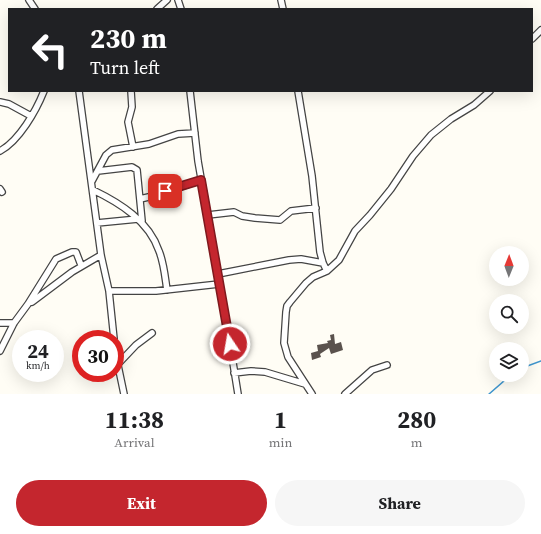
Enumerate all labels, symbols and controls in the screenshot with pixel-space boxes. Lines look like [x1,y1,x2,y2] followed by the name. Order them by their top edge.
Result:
[90,19,167,57] text: 230 m
[24,24,76,76] icon: left
[90,55,160,80] text: Turn left
[148,174,182,208] pin
[154,180,176,202] icon: arrive
[489,246,529,286] north arrow
[489,246,529,382] map controls
[489,294,529,334] button: search
[209,323,251,365] position arrow
[72,330,124,382] speed limit sign: 30
[27,337,49,365] text: 24
[489,342,529,382] button: layers
[26,359,50,372] text: km/h
[105,403,164,436] text: 11:38
[274,403,287,436] text: 1
[397,403,436,436] text: 280
[114,434,155,451] text: Arrival
[269,434,292,451] text: min
[411,434,423,451] text: m
[16,480,267,526] button: Exit
[275,480,525,526] button: Share

